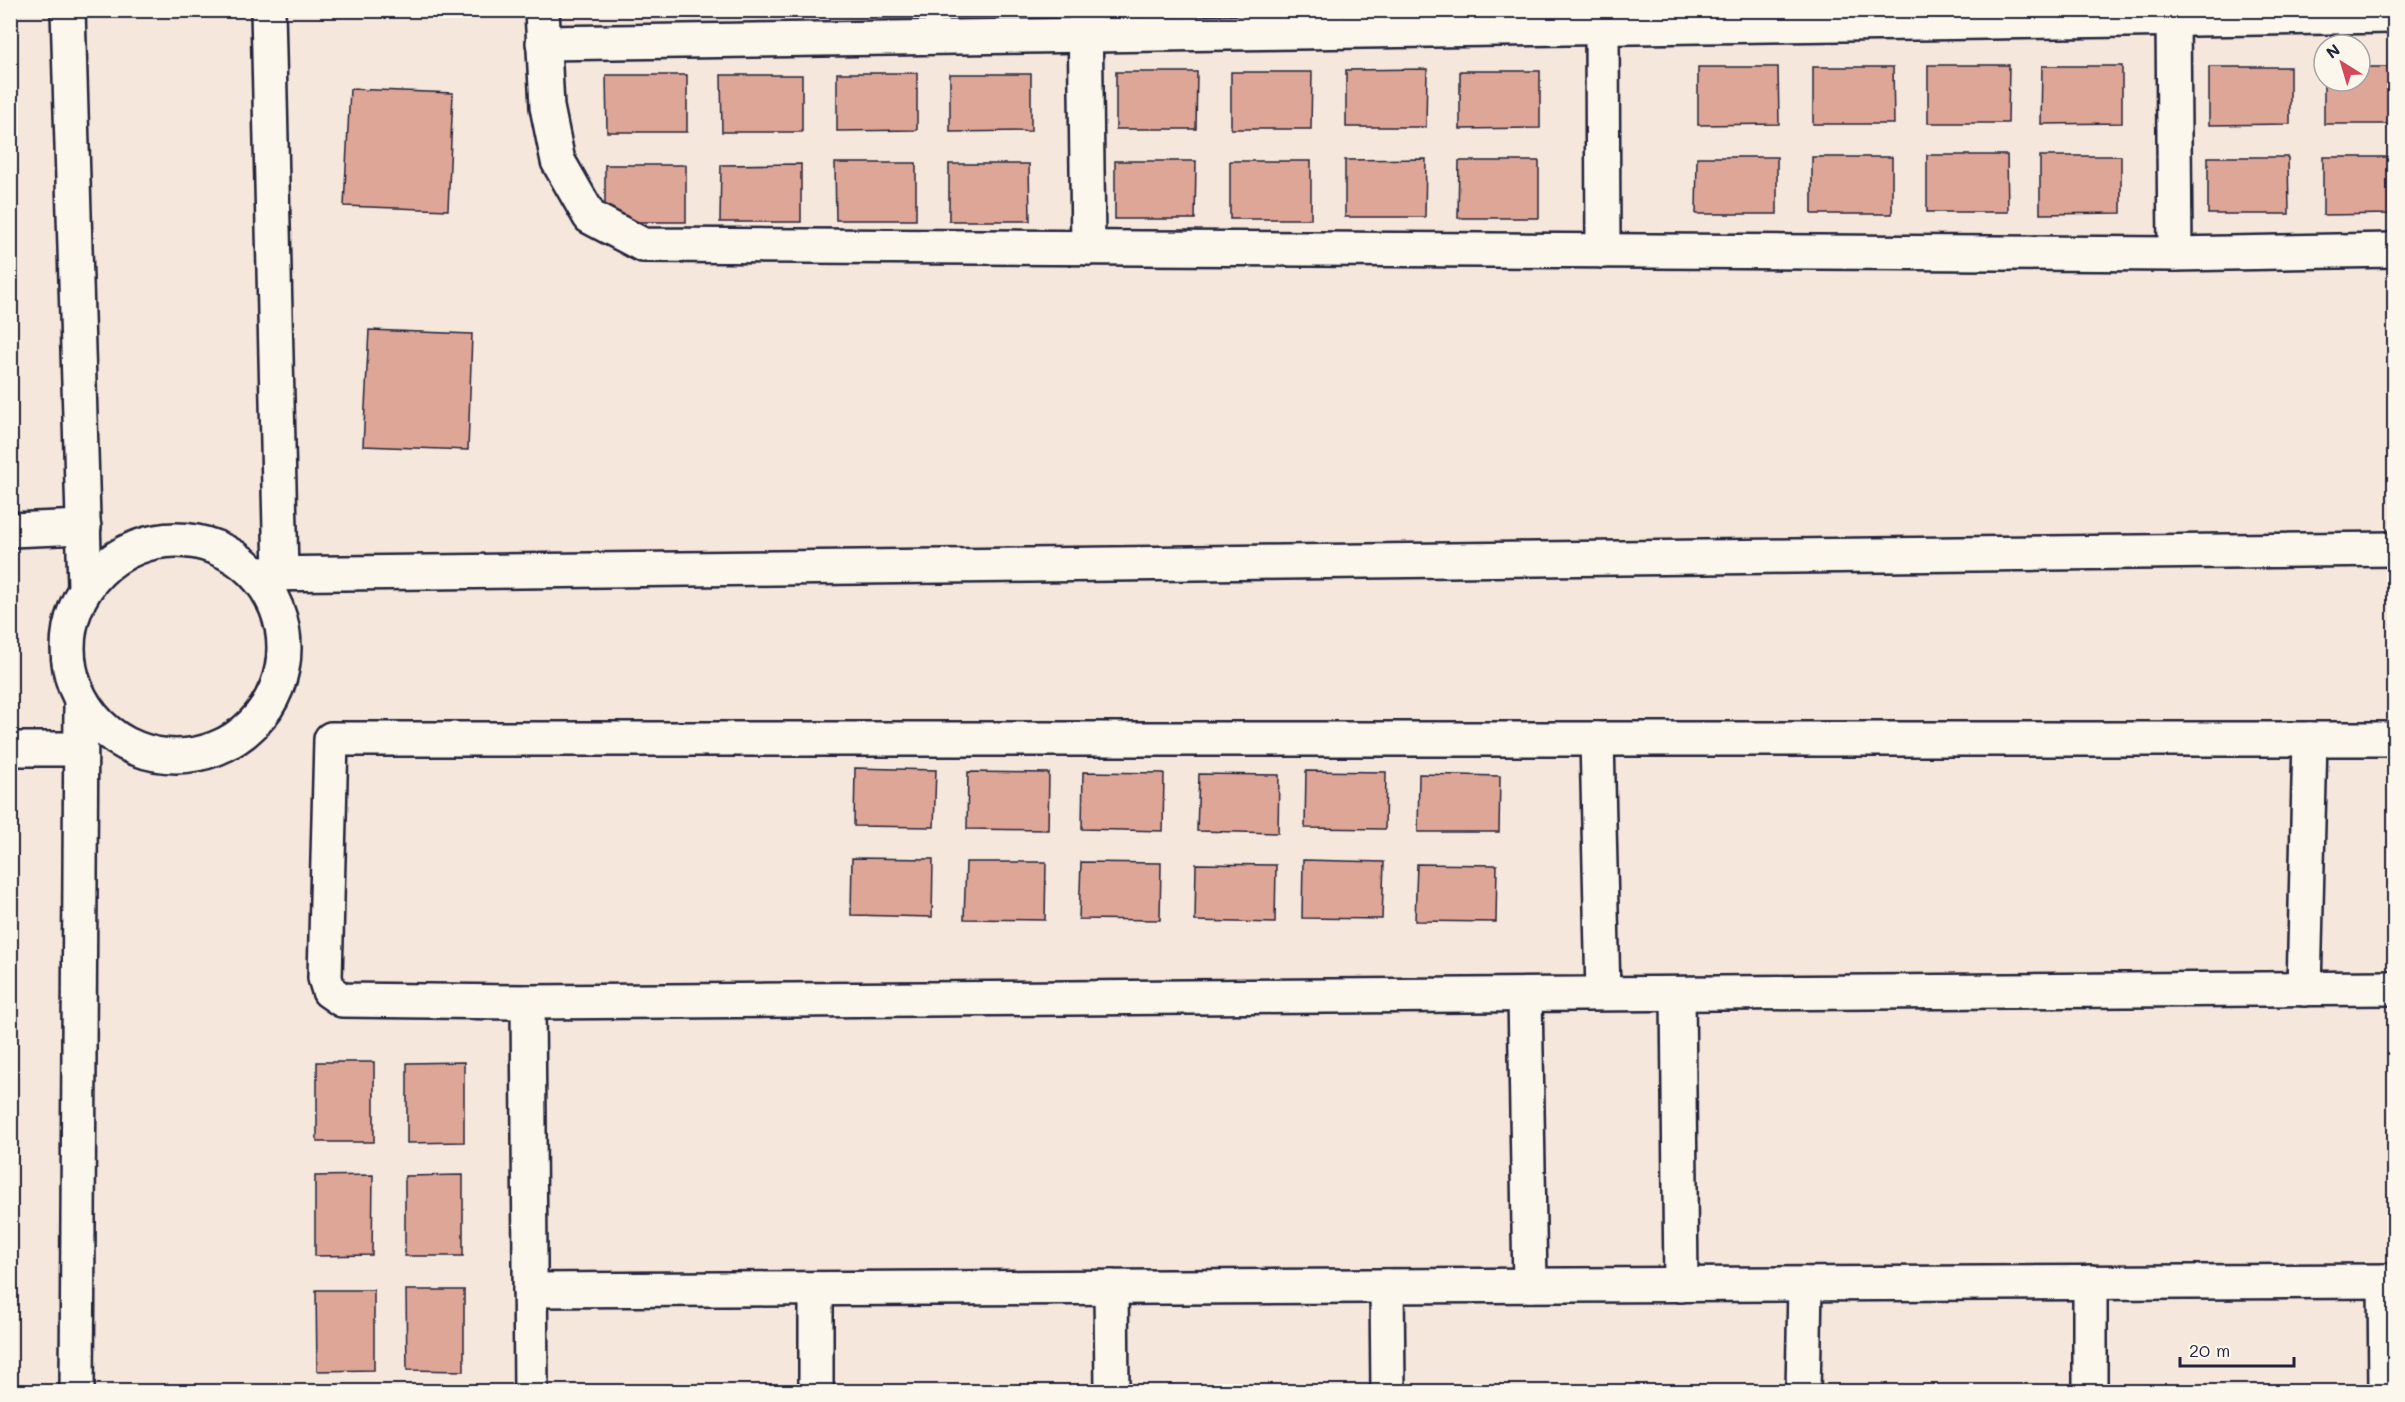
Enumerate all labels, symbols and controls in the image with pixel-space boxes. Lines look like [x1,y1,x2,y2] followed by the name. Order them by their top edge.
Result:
[2312,33,2372,93] north arrow
[2321,39,2344,63] text: N
[2180,1330,2294,1368] scale bar
[2189,1338,2230,1362] text: 20 m

